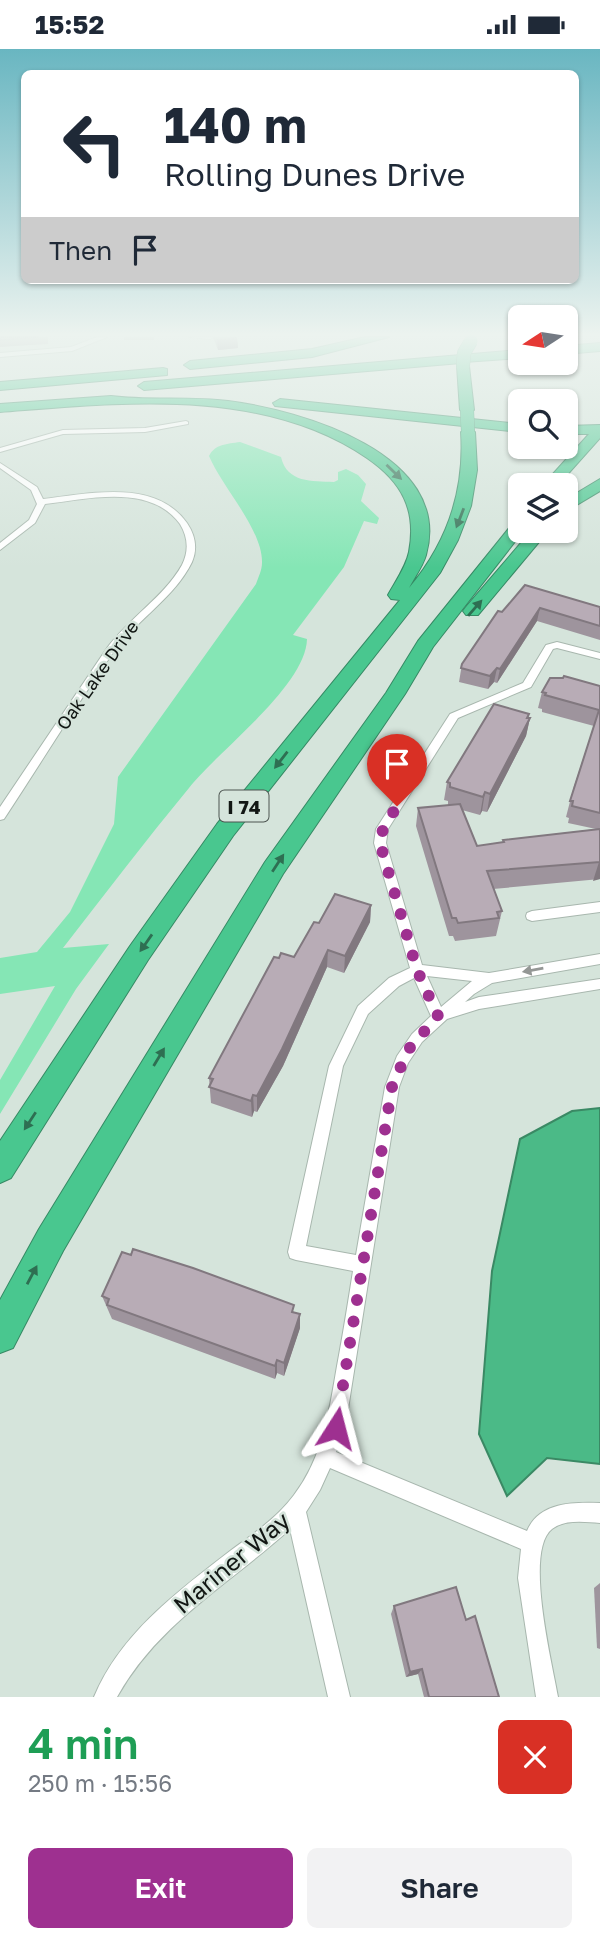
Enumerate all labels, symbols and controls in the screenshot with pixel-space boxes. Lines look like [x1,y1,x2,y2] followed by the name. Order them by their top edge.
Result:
[35,9,104,40] text: 15:52
[164,95,307,154] text: 140 m
[49,98,140,189] icon: left
[164,155,465,193] text: Rolling Dunes Drive
[126,231,164,269] icon: arrive
[49,235,112,266] text: Then
[508,305,578,375] north arrow
[508,305,578,543] map controls
[508,389,578,459] button: search
[385,463,402,479] one-way arrow
[508,473,578,543] button: layers
[454,507,465,528] one-way arrow
[467,599,483,617] one-way arrow
[51,616,143,734] street label: Oak Lake Drive
[367,734,427,806] pin
[378,745,416,783] icon: arrive
[273,750,288,768] one-way arrow
[219,791,268,821] road number: I 74
[271,854,284,873] one-way arrow
[139,934,153,952] one-way arrow
[522,965,544,976] one-way arrow
[152,1048,165,1067] one-way arrow
[24,1111,37,1131] one-way arrow
[26,1265,38,1285] one-way arrow
[299,1391,373,1465] position arrow
[167,1505,295,1619] street label: Mariner Way
[28,1718,138,1768] text: 4 min
[498,1720,572,1794] button: close
[28,1769,172,1797] text: 250 m · 15:56
[28,1848,293,1928] button: Exit
[307,1848,572,1928] button: Share

